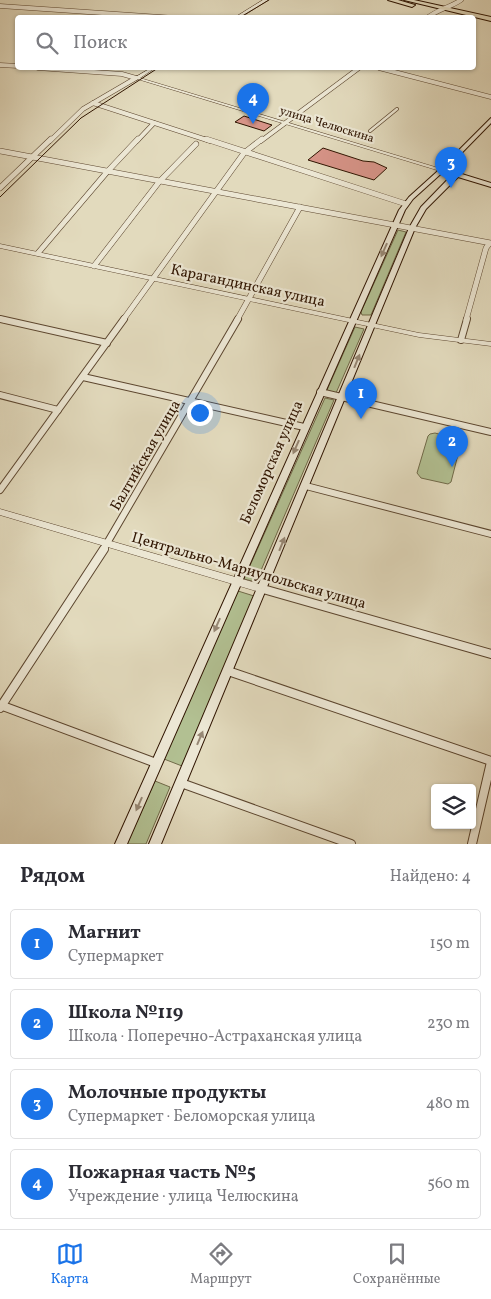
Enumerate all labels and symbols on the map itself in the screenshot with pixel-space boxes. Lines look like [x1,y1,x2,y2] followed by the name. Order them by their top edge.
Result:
[237,83,269,124] pin: 4
[278,103,376,147] street label: улица Челюскина
[435,147,467,188] pin: 3
[379,243,387,257] one-way arrow
[168,260,327,313] street label: Карагандинская улица
[353,354,361,368] one-way arrow
[345,378,377,419] pin: 1
[106,396,187,515] street label: Балтийская улица
[236,397,309,528] street label: Беломорская улица
[187,400,213,426] your location
[436,426,468,467] pin: 2
[292,440,300,454] one-way arrow
[129,528,368,615] street label: Центрально-Мариупольская улица
[278,537,286,551] one-way arrow
[213,618,221,633] one-way arrow
[196,731,204,745] one-way arrow
[134,797,142,811] one-way arrow

